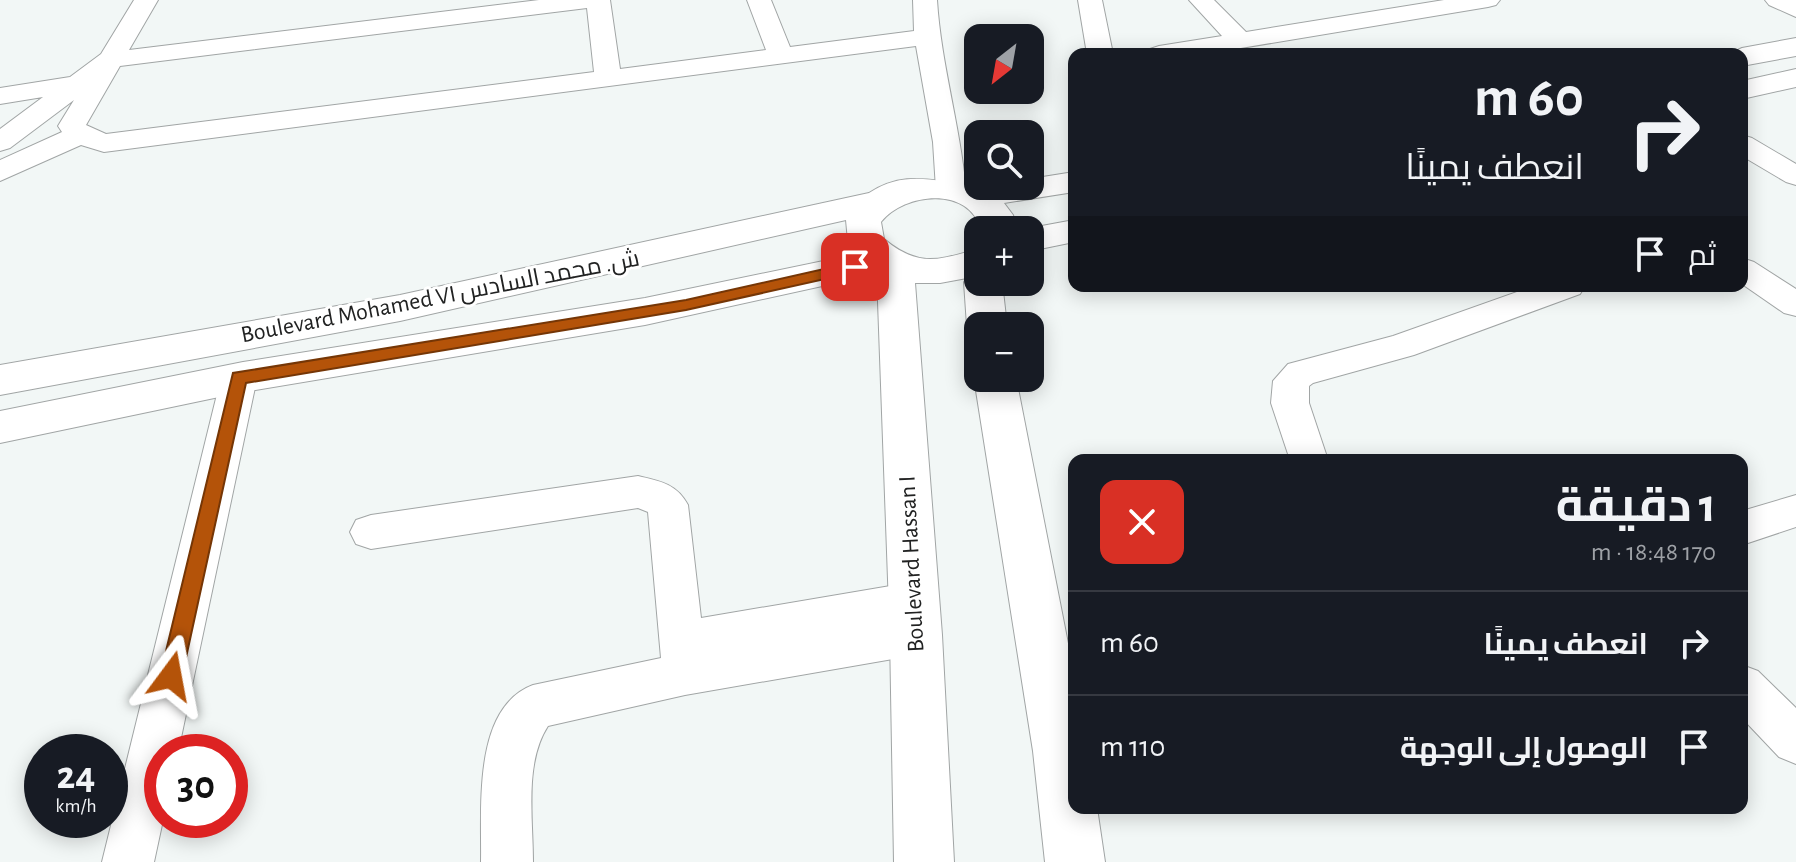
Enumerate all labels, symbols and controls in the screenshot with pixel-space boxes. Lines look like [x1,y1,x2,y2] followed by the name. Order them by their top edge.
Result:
[964,24,1044,104] north arrow
[964,24,1044,392] map controls
[1474,70,1584,126] text: 60 m
[1612,80,1716,184] icon: right
[964,120,1044,200] button: search
[1405,150,1584,186] text: انعطف يمينًا
[964,216,1044,296] button: +
[1628,232,1672,276] icon: arrive
[821,233,889,301] pin
[1688,241,1716,271] text: ثم
[833,245,877,289] icon: arrive
[239,246,642,348] street label: Boulevard Mohamed VI ش. محمد السادس
[964,312,1044,392] button: −
[895,475,929,653] street label: Boulevard Hassan I
[1100,480,1184,564] button: close
[1556,483,1716,531] text: 1 دقيقة
[1591,539,1716,565] text: 170 m · 18:48
[1672,621,1716,665] icon: right
[1100,628,1159,658] text: 60 m
[1484,630,1648,660] text: انعطف يمينًا
[129,634,213,718] position arrow
[1672,725,1716,769] icon: arrive
[1100,732,1165,762] text: 110 m
[144,734,248,838] speed limit sign: 30
[1400,734,1648,764] text: الوصول إلى الوجهة
[57,756,95,796] text: 24
[55,796,97,816] text: km/h

